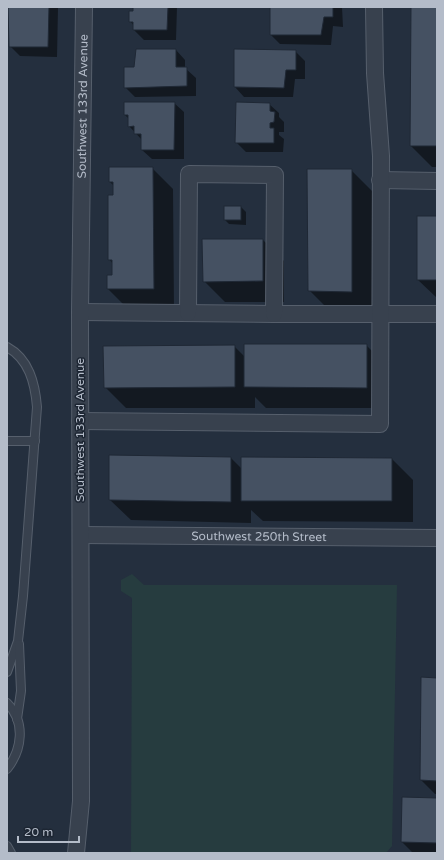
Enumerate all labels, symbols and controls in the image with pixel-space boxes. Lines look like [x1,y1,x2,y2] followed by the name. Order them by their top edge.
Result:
[75,34,91,178] street label: Southwest 133rd Avenue
[73,358,87,502] street label: Southwest 133rd Avenue
[191,529,327,544] street label: Southwest 250th Street
[18,818,79,844] scale bar
[24,825,53,839] text: 20 m

